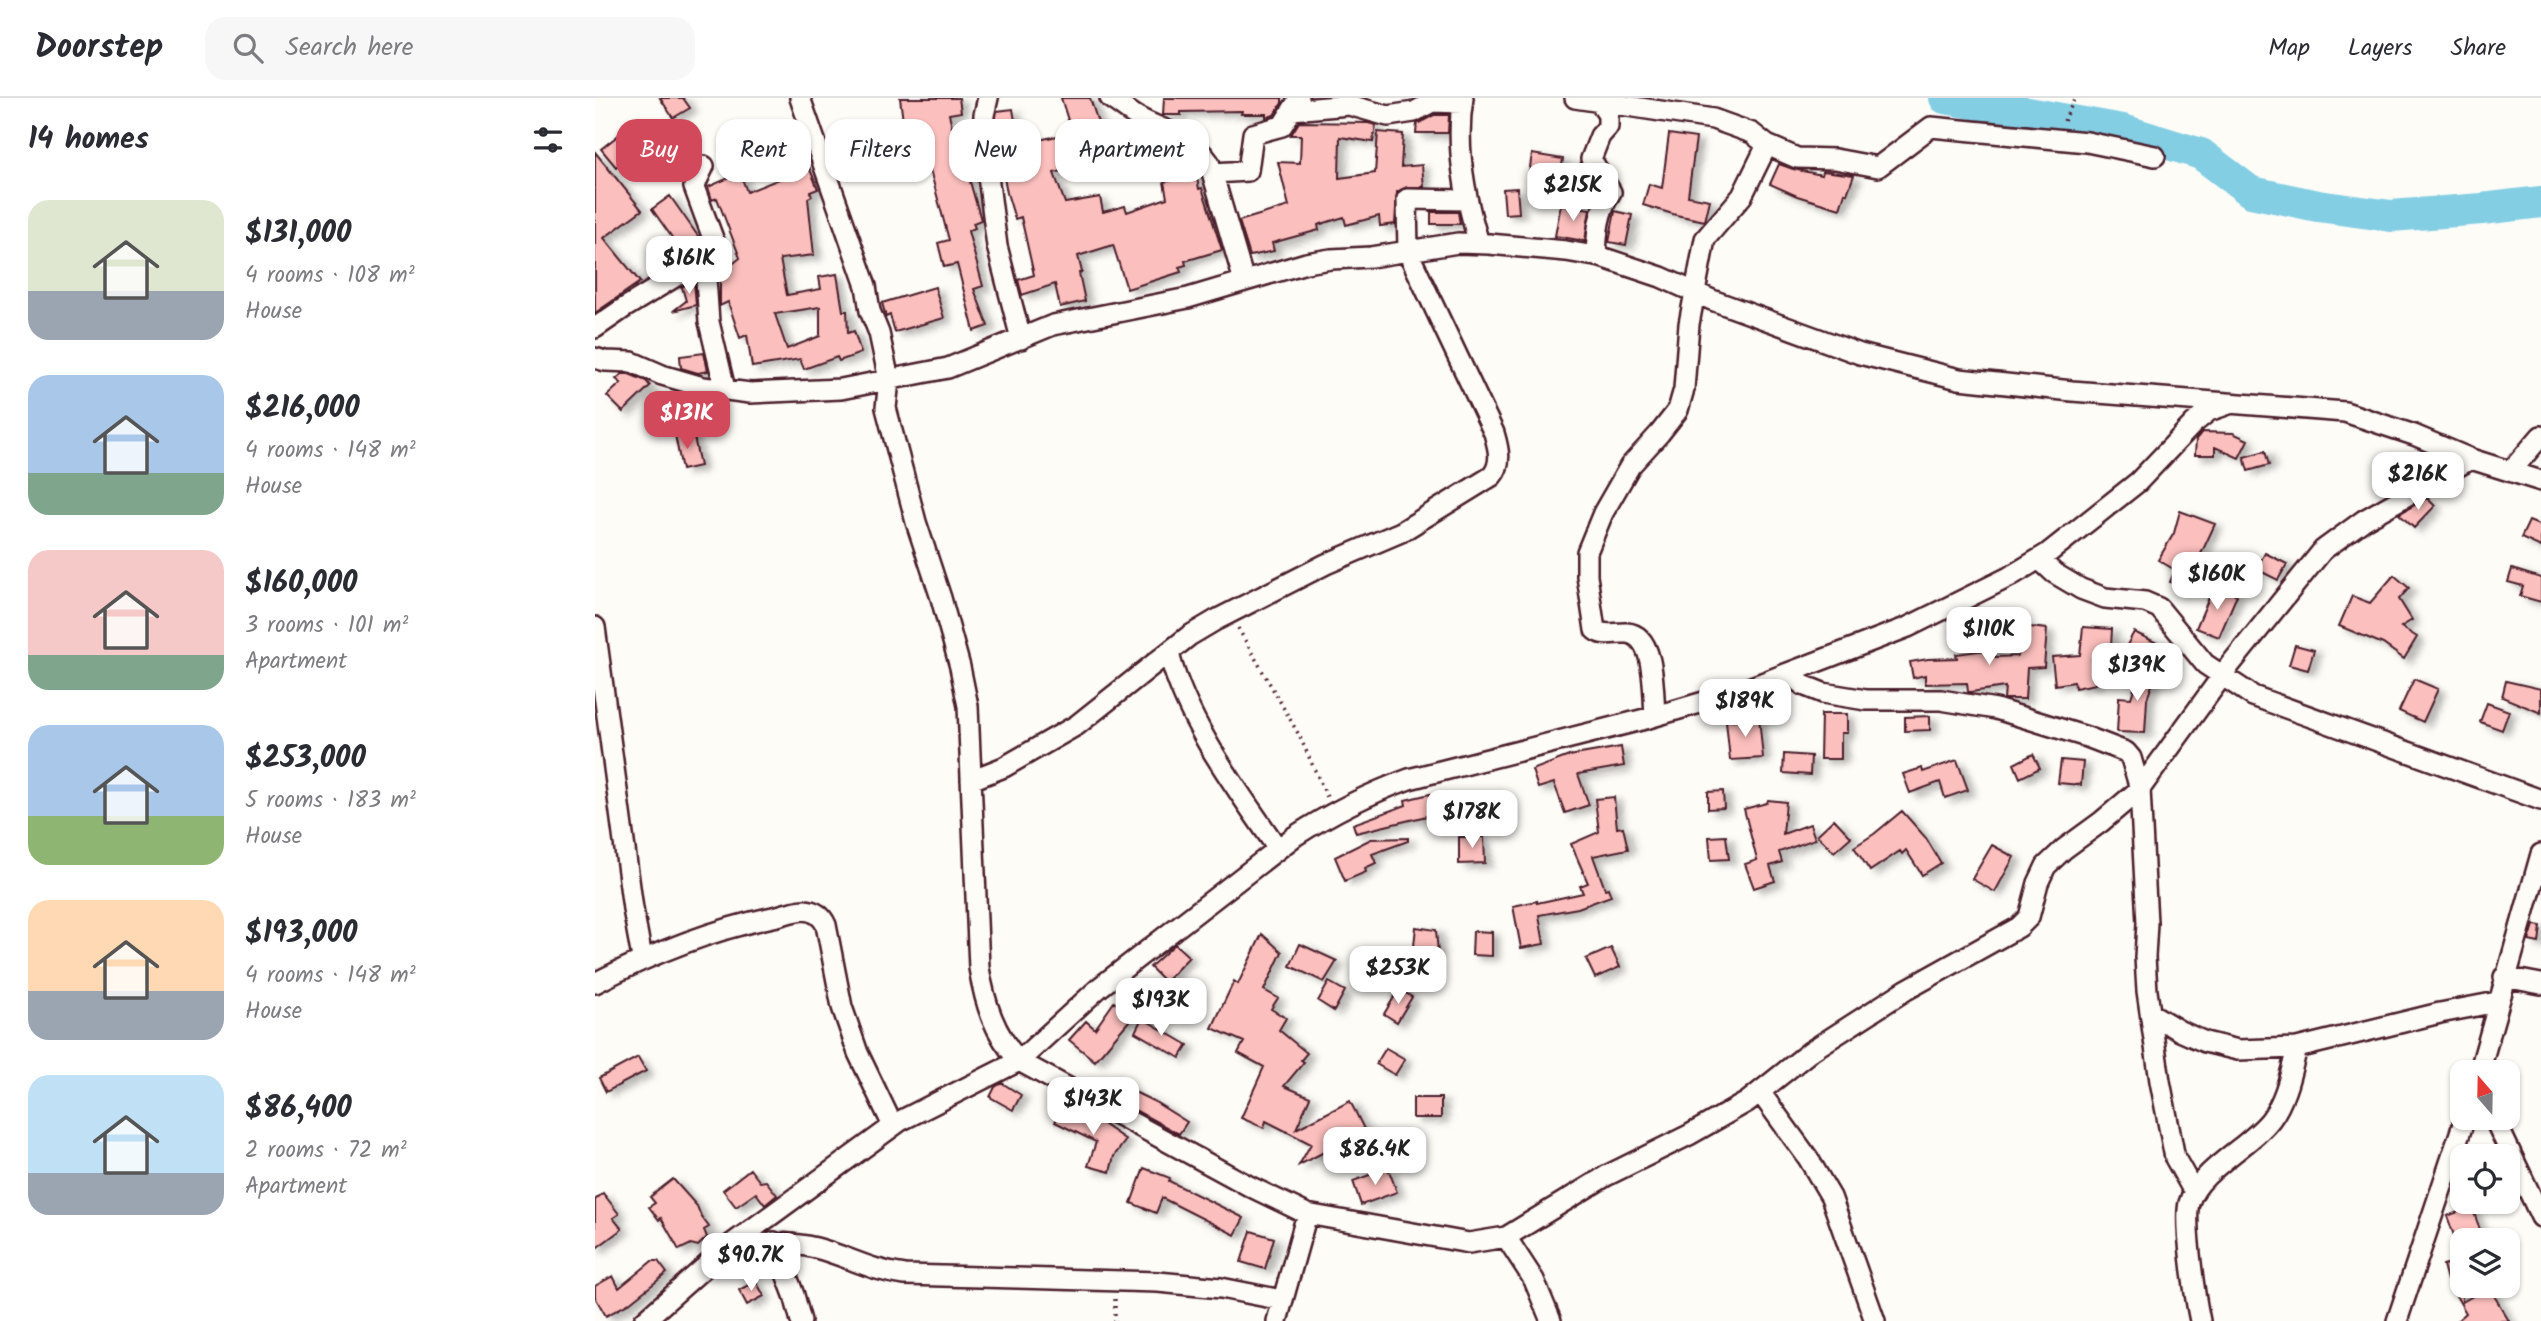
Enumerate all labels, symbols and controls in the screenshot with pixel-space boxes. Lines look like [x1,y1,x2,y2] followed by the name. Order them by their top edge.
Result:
[205,17,695,80] search box
[35,22,163,75] text: Doorstep
[285,27,413,69] text: Search here
[229,29,267,67] icon: search
[2268,29,2310,68] text: Map
[2348,29,2412,68] text: Layers
[2450,29,2506,68] text: Share
[28,116,149,164] text: 14 homes
[616,119,702,182] chip: Buy
[716,119,811,182] chip: Rent
[825,119,935,182] chip: Filters
[949,119,1041,182] chip: New
[1055,119,1209,182] chip: Apartment
[529,121,567,159] icon: filters
[1524,164,1622,223] pin: $215K
[1543,168,1603,204] text: $215K
[245,210,351,258] text: $131,000
[84,228,168,312] icon: home
[640,236,738,296] pin: $161K
[662,241,716,277] text: $161K
[245,258,415,294] text: 4 rooms · 108 m²
[245,294,302,330] text: House
[245,385,360,433] text: $216,000
[638,392,736,451] pin: $131K
[660,396,714,432] text: $131K
[84,403,168,487] icon: home
[245,433,416,469] text: 4 rooms · 148 m²
[2369,452,2467,512] pin: $216K
[2388,457,2448,493] text: $216K
[245,469,302,505] text: House
[2168,552,2266,612] pin: $160K
[2188,557,2246,593] text: $160K
[245,560,358,608] text: $160,000
[84,578,168,662] icon: home
[245,608,408,644] text: 3 rooms · 101 m²
[1940,608,2038,667] pin: $110K
[1962,612,2016,648] text: $110K
[245,644,347,680] text: Apartment
[2088,644,2186,703] pin: $139K
[2108,648,2166,684] text: $139K
[1696,680,1794,739] pin: $189K
[1715,684,1775,720] text: $189K
[245,735,366,783] text: $253,000
[84,753,168,837] icon: home
[245,783,416,819] text: 5 rooms · 183 m²
[1423,790,1521,850] pin: $178K
[1443,795,1501,831] text: $178K
[245,819,302,855] text: House
[245,910,357,958] text: $193,000
[84,928,168,1012] icon: home
[1349,946,1447,1006] pin: $253K
[1365,951,1431,987] text: $253K
[245,958,416,994] text: 4 rooms · 148 m²
[1112,978,1210,1038] pin: $193K
[1132,983,1190,1019] text: $193K
[245,994,302,1030] text: House
[2450,1060,2520,1130] north arrow
[2450,1060,2520,1298] map controls
[1044,1077,1142,1137] pin: $143K
[1063,1082,1123,1118] text: $143K
[245,1085,352,1133] text: $86,400
[84,1103,168,1187] icon: home
[1318,1128,1432,1187] pin: $86.4K
[1339,1132,1411,1168] text: $86.4K
[245,1133,407,1169] text: 2 rooms · 72 m²
[2450,1144,2520,1214] button: locate
[245,1169,347,1205] text: Apartment
[2450,1228,2520,1298] button: layers
[694,1234,808,1293] pin: $90.7K
[717,1238,785,1274] text: $90.7K

